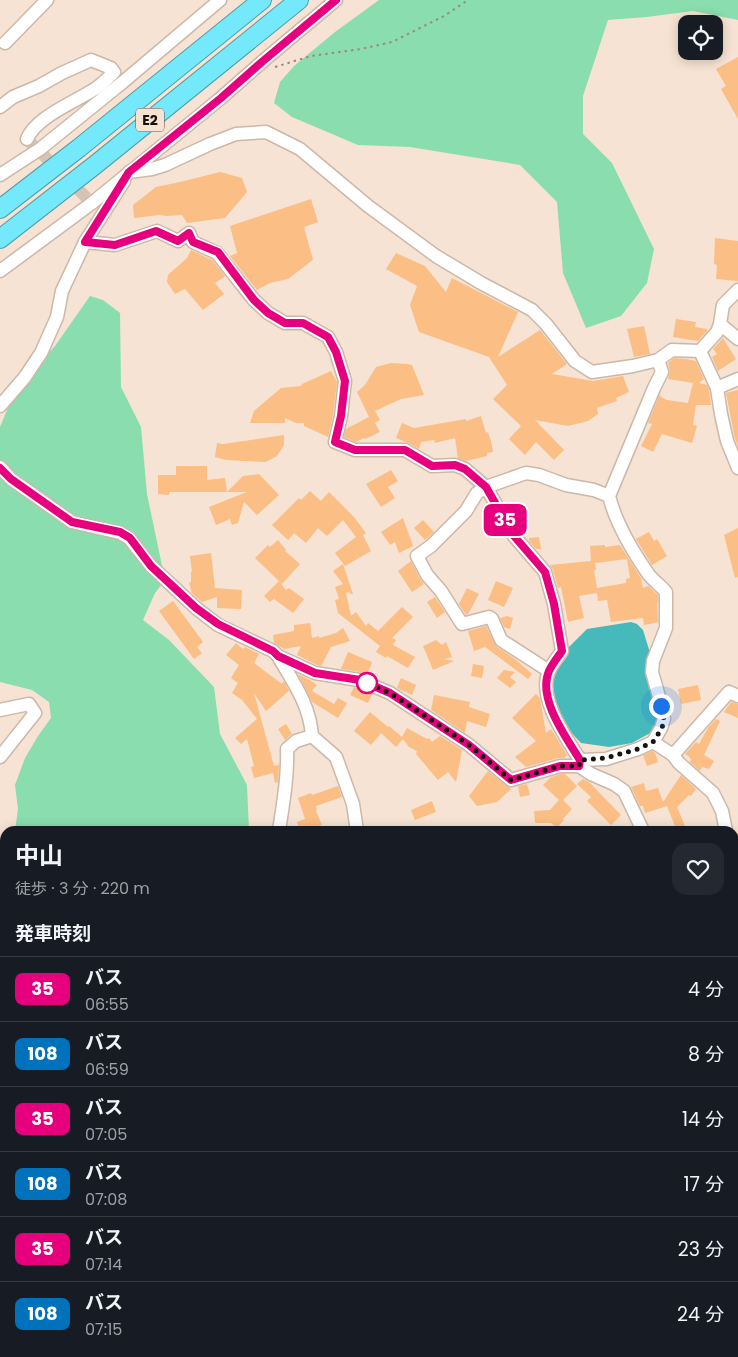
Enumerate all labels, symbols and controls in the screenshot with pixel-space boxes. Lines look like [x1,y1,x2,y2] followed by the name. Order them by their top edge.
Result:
[678,15,723,60] map controls
[678,15,723,60] button: locate
[136,108,164,132] road number: E2
[482,504,528,536] line badge: 35
[494,507,516,532] text: 35
[356,672,378,694] unlabelled marker
[649,694,674,719] your location
[15,839,63,872] text: 中山
[672,843,724,895] button: heart
[15,877,150,900] text: 徒歩 · 3 分 · 220 m
[15,920,91,947] text: 発車時刻
[85,964,123,991] text: バス
[31,976,54,1001] text: 35
[688,976,724,1003] text: 4 分
[85,993,129,1016] text: 06:55
[85,1029,123,1056] text: バス
[27,1041,58,1066] text: 108
[688,1041,724,1068] text: 8 分
[85,1058,129,1081] text: 06:59
[85,1094,123,1121] text: バス
[31,1106,54,1131] text: 35
[682,1106,724,1133] text: 14 分
[85,1123,127,1146] text: 07:05
[85,1159,123,1186] text: バス
[27,1171,58,1196] text: 108
[683,1171,724,1198] text: 17 分
[85,1188,127,1211] text: 07:08
[85,1224,123,1251] text: バス
[31,1236,54,1261] text: 35
[678,1236,724,1263] text: 23 分
[85,1253,122,1276] text: 07:14
[85,1289,123,1316] text: バス
[27,1301,58,1326] text: 108
[677,1301,724,1328] text: 24 分
[85,1318,122,1341] text: 07:15

